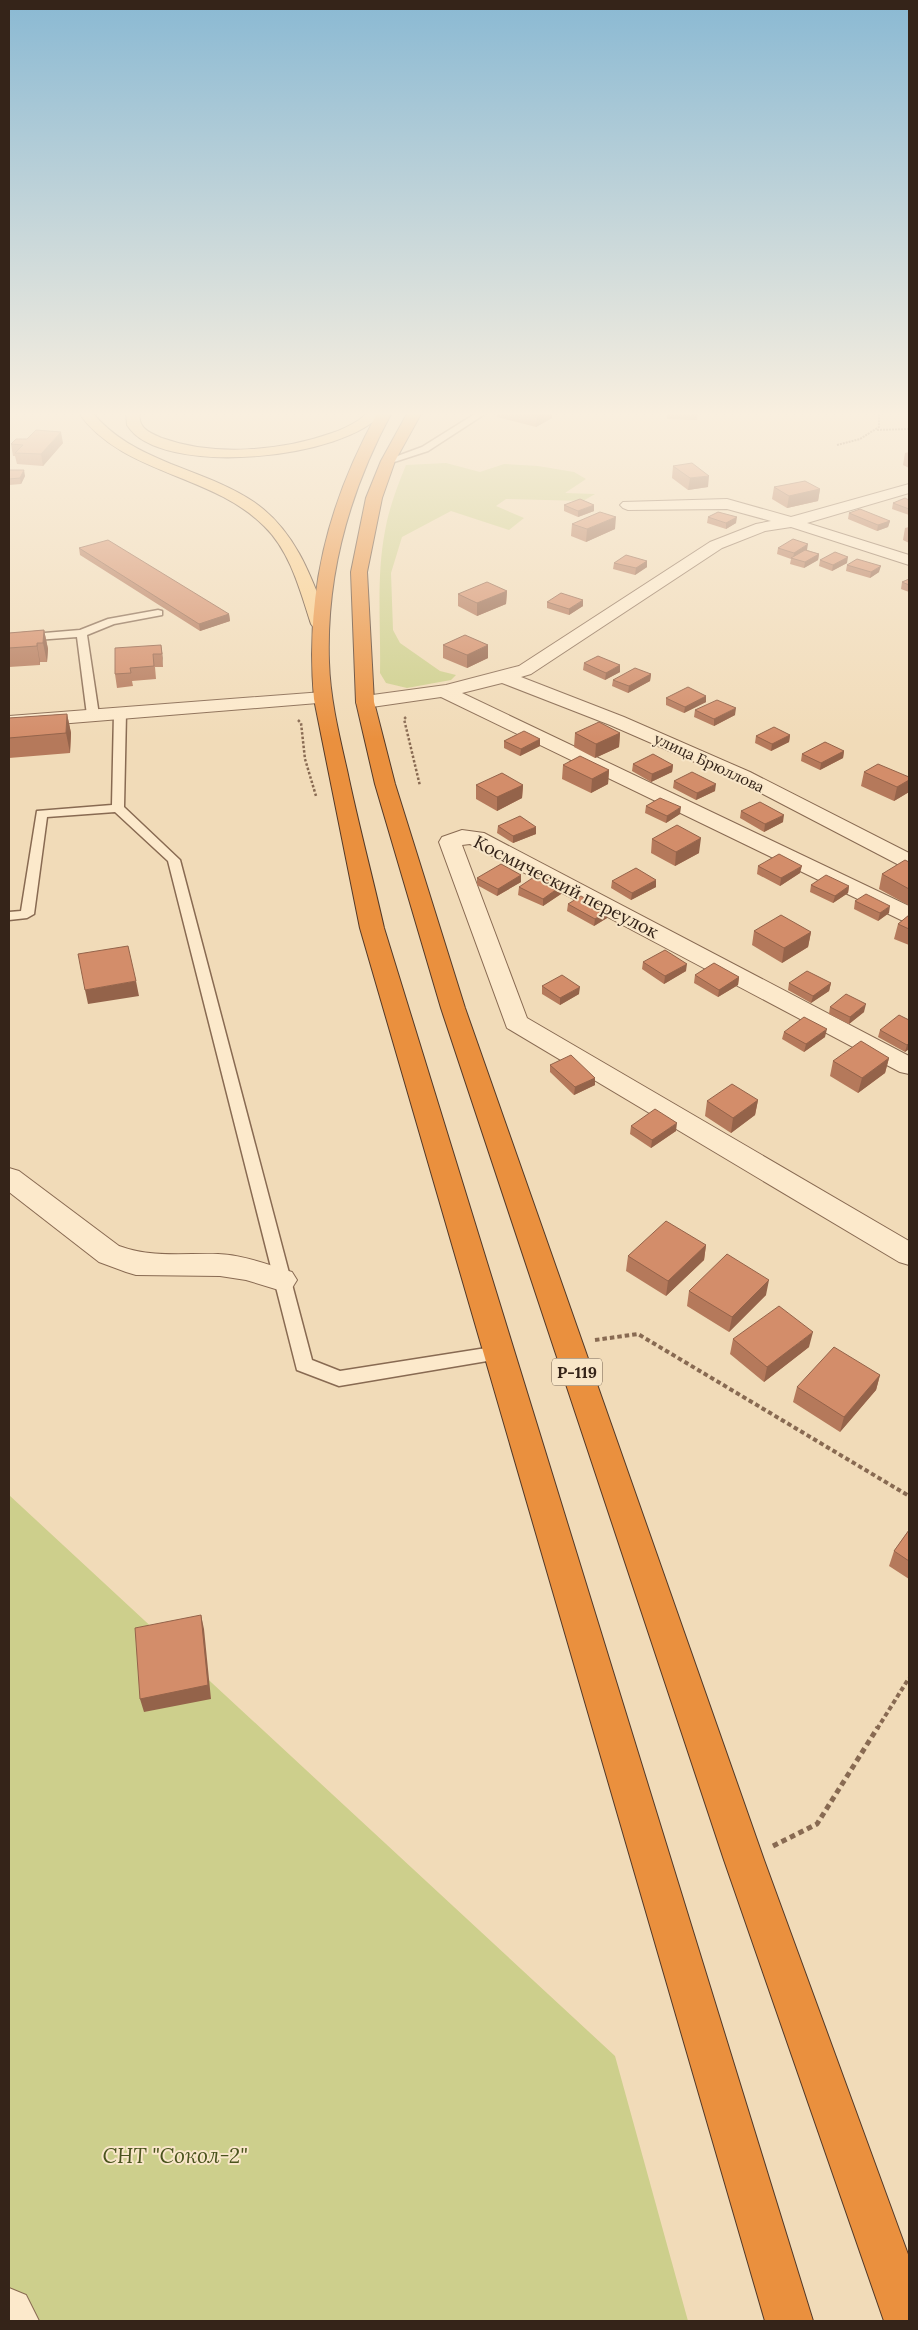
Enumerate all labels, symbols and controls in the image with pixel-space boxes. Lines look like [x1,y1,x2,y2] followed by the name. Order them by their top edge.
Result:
[651,729,768,797] street label: улица Брюллова
[470,830,663,943] street label: Космический переулок
[552,1358,602,1385] road number: Р-119
[103,2142,247,2169] park label: СНТ "Сокол-2"

